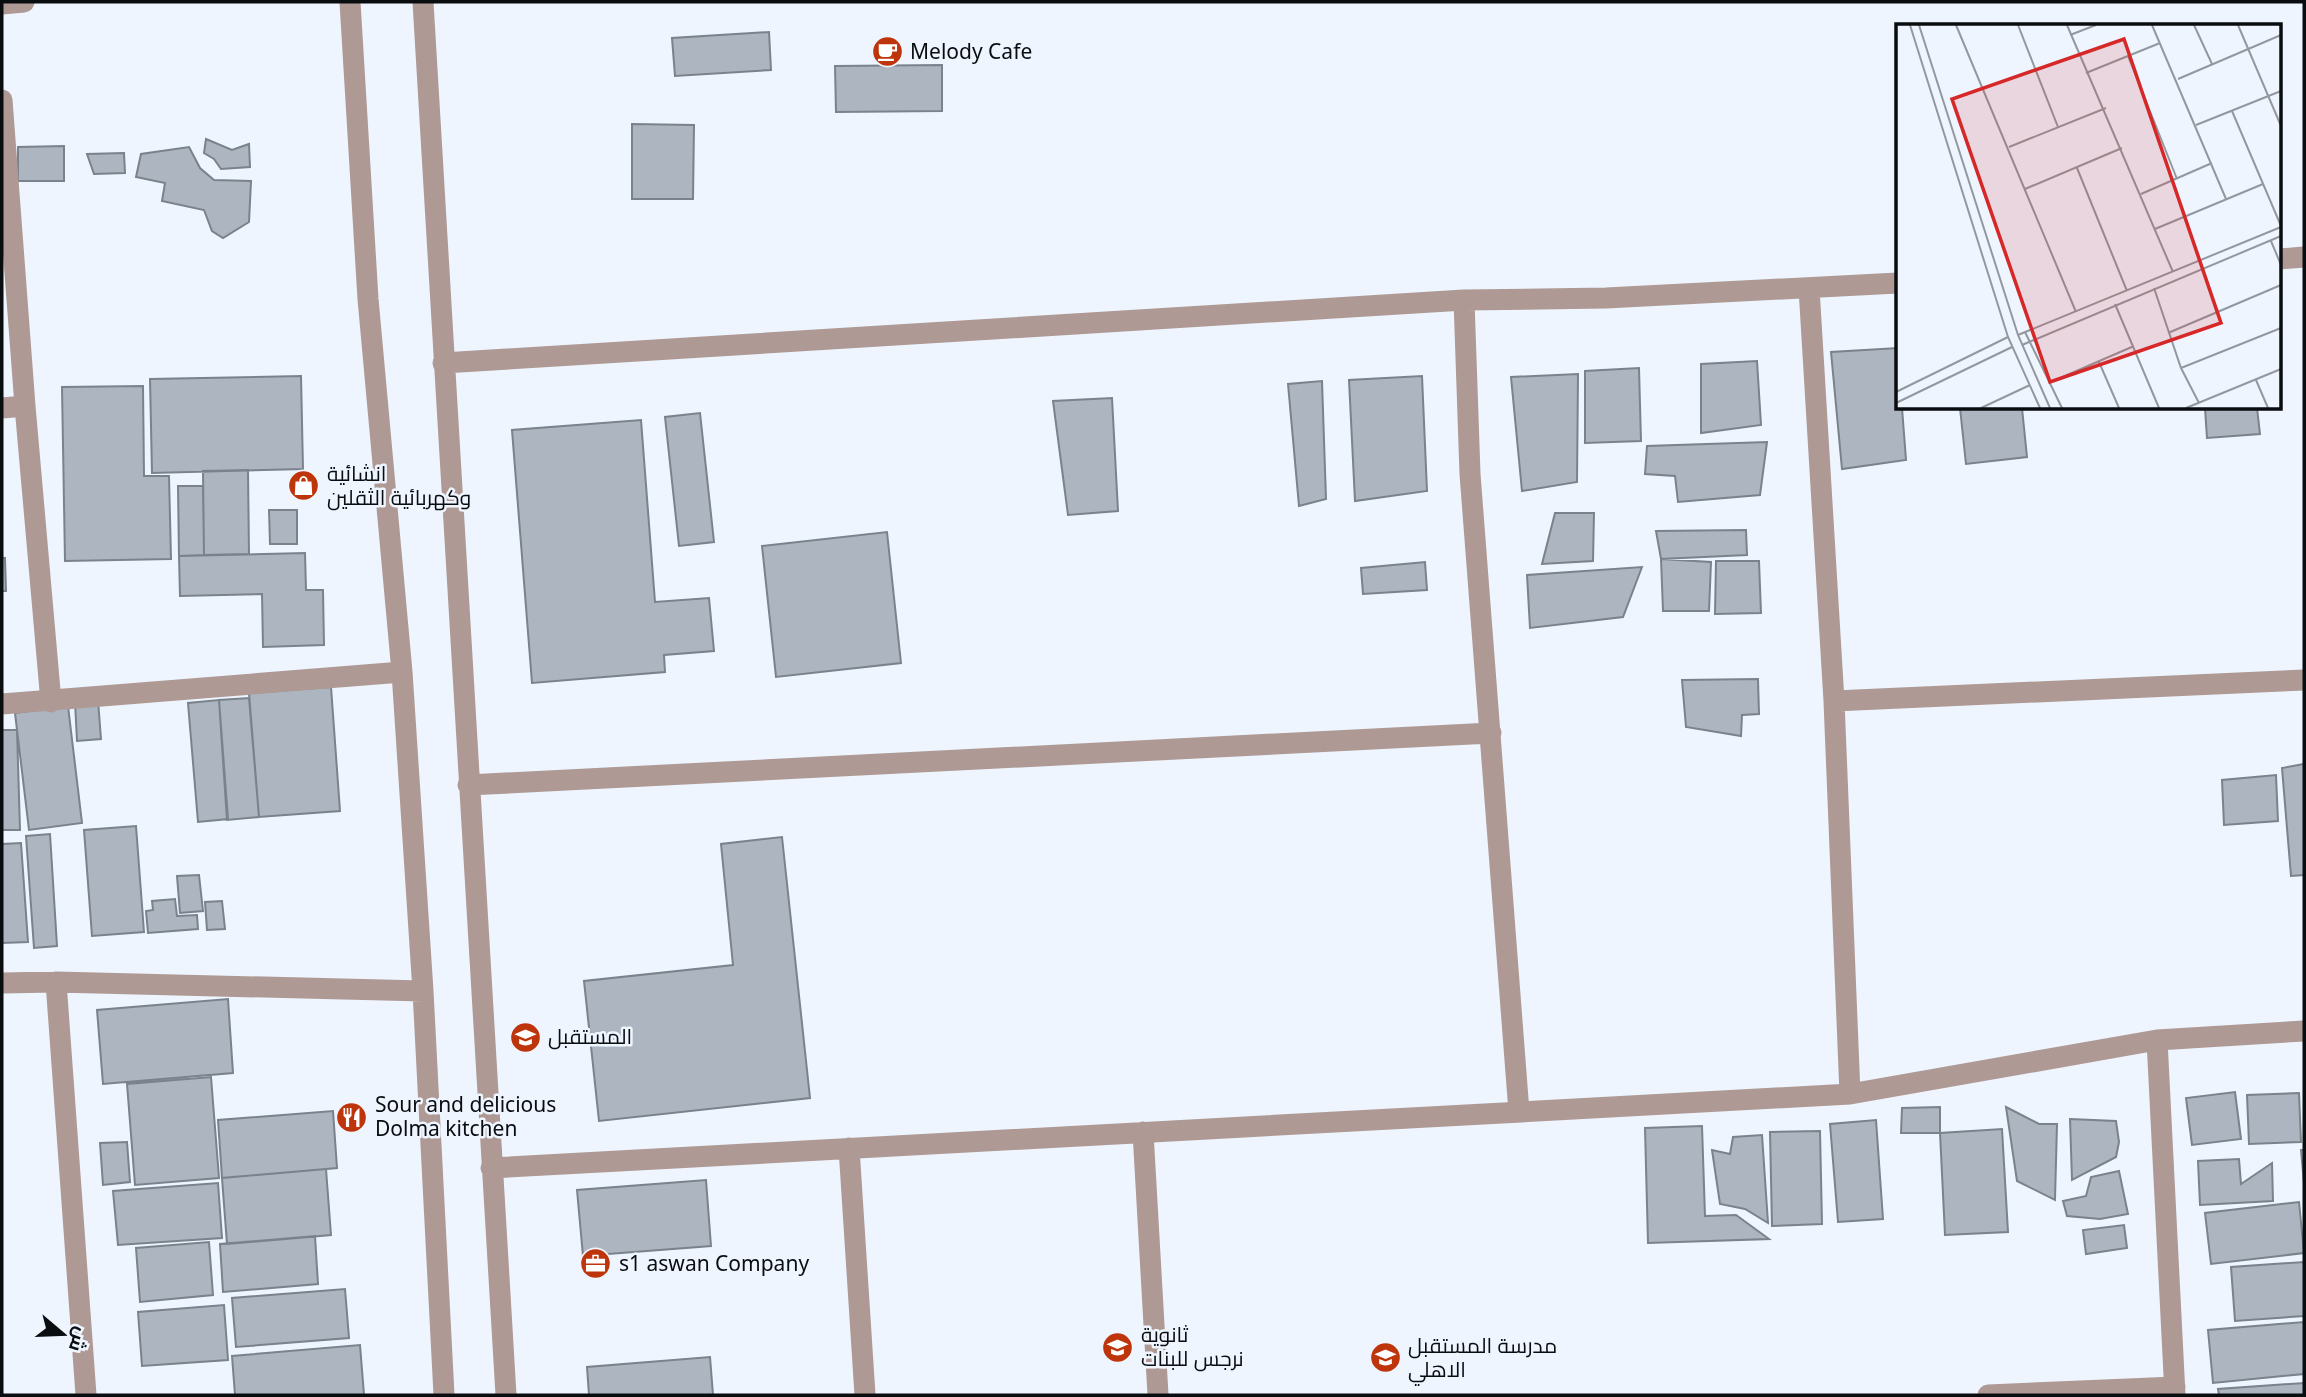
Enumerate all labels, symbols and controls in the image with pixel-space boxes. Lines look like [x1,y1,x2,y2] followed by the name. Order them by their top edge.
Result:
[1896,24,2282,410] inset map
[870,35,904,69] cafe icon: Melody Cafe
[910,37,1032,65] place label: Melody Cafe
[327,459,471,511] place label: انشائية وكهربائية الثقلين
[287,469,321,503] shop icon: انشائية وكهربائية الثقلين
[508,1020,542,1054] school or university icon: المستقبل
[548,1022,632,1050] place label: المستقبل
[375,1090,556,1142] place label: Sour and delicious Dolma kitchen
[335,1100,369,1134] restaurant icon: Sour and delicious Dolma kitchen
[579,1247,613,1281] office icon: s1 aswan Company
[619,1249,809,1277] place label: s1 aswan Company
[28,1299,98,1369] north arrow
[1141,1320,1244,1372] place label: ثانوية نرجس للبنات
[63,1324,95,1355] text: ش
[1101,1330,1135,1364] school or university icon: ثانوية نرجس للبنات
[1408,1331,1557,1386] place label: مدرسة المستقبل الاهلي
[1368,1341,1402,1375] school or university icon: مدرسة المستقبل الاهلي

